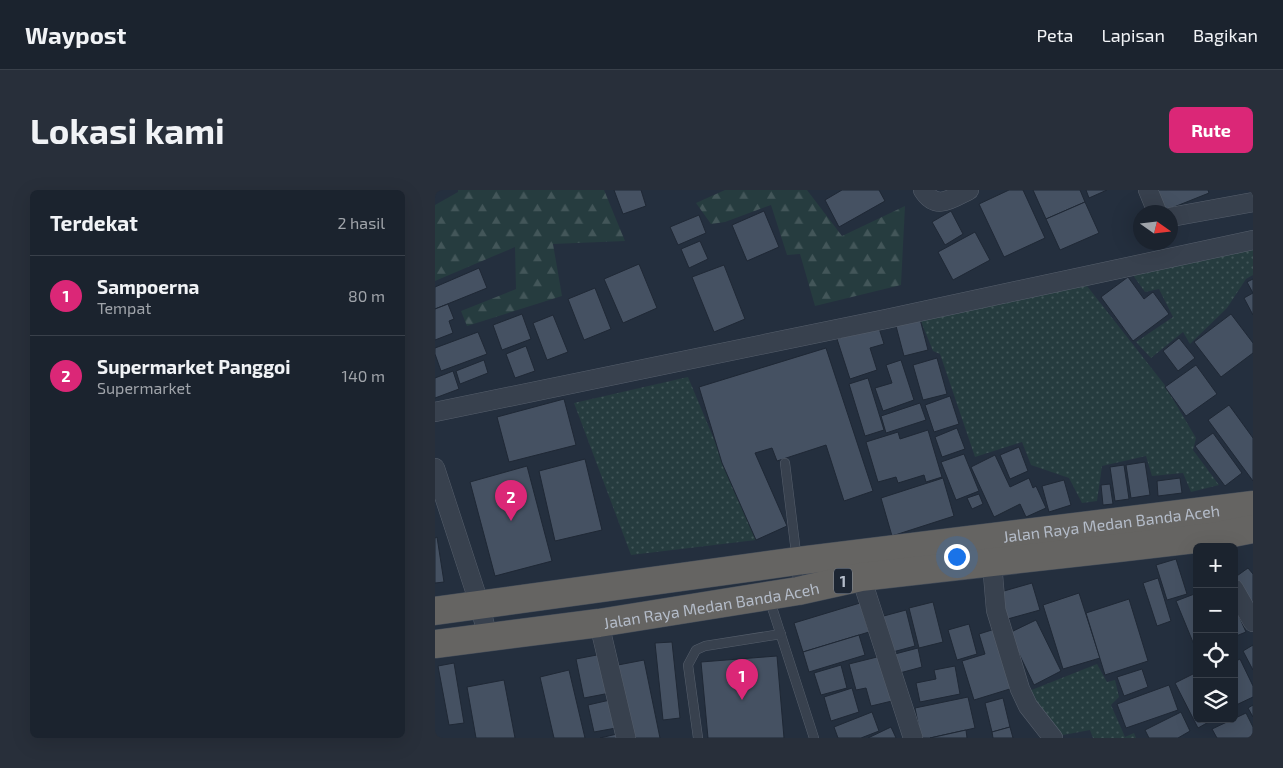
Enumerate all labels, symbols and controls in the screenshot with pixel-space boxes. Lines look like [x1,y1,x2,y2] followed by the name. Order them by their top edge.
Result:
[25,20,126,49] text: Waypost
[1036,24,1073,46] text: Peta
[1101,24,1165,46] text: Lapisan
[1193,24,1258,46] text: Bagikan
[1169,107,1253,153] button: Rute
[30,109,225,151] text: Lokasi kami
[1133,205,1178,250] north arrow
[50,210,138,235] text: Terdekat
[338,213,385,232] text: 2 hasil
[97,275,199,298] text: Sampoerna
[63,286,69,305] text: 1
[348,286,385,305] text: 80 m
[97,298,151,317] text: Tempat
[97,355,291,378] text: Supermarket Panggoi
[61,366,71,385] text: 2
[342,366,385,385] text: 140 m
[97,378,191,397] text: Supermarket
[495,480,527,521] pin: 2
[1002,500,1221,545] street label: Jalan Raya Medan Banda Aceh
[1193,543,1238,723] map controls
[1193,543,1238,588] button: +
[944,544,970,570] your location
[834,568,852,594] road number: 1
[602,577,821,632] street label: Jalan Raya Medan Banda Aceh
[1193,588,1238,633] button: −
[1193,633,1238,678] button: locate
[726,659,758,700] pin: 1
[1193,678,1238,723] button: layers

